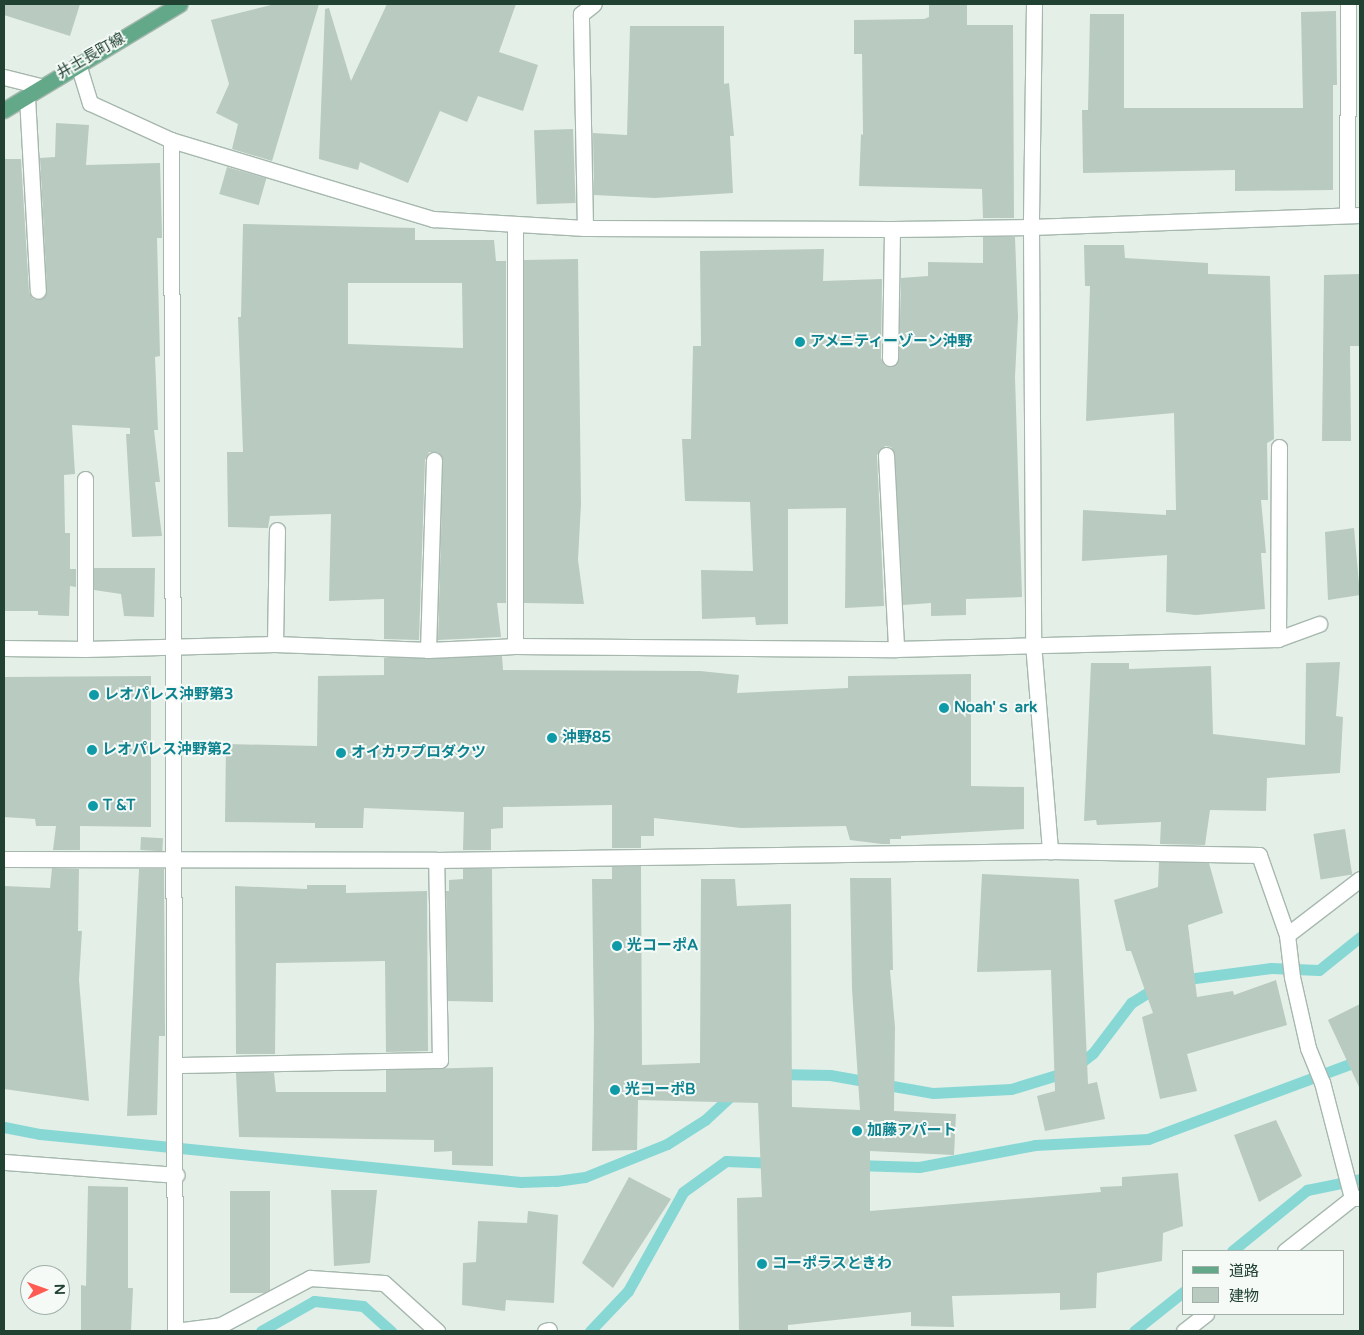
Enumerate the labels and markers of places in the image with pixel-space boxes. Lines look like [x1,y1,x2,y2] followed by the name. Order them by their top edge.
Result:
[810,333,975,351] place label: アメニティーゾーン沖野
[794,336,806,348] marker: アメニティーゾーン沖野
[104,686,233,704] place label: レオパレス沖野第3
[88,689,100,701] marker: レオパレス沖野第3
[954,699,1037,717] place label: Noah′ｓ ark
[938,702,950,714] marker: Noah′ｓ ark
[562,729,611,747] place label: 沖野85
[546,732,558,744] marker: 沖野85
[102,741,231,759] place label: レオパレス沖野第2
[86,744,98,756] marker: レオパレス沖野第2
[351,744,486,762] place label: オイカワプロダクツ
[335,747,347,759] marker: オイカワプロダクツ
[103,797,135,815] place label: T &T
[87,800,99,812] marker: T &T
[627,937,698,955] place label: 光コーポA
[611,940,623,952] marker: 光コーポA
[625,1081,695,1099] place label: 光コーポB
[609,1084,621,1096] marker: 光コーポB
[867,1122,957,1140] place label: 加藤アパート
[851,1125,863,1137] marker: 加藤アパート
[772,1255,892,1273] place label: コーポラスときわ
[756,1258,768,1270] marker: コーポラスときわ

